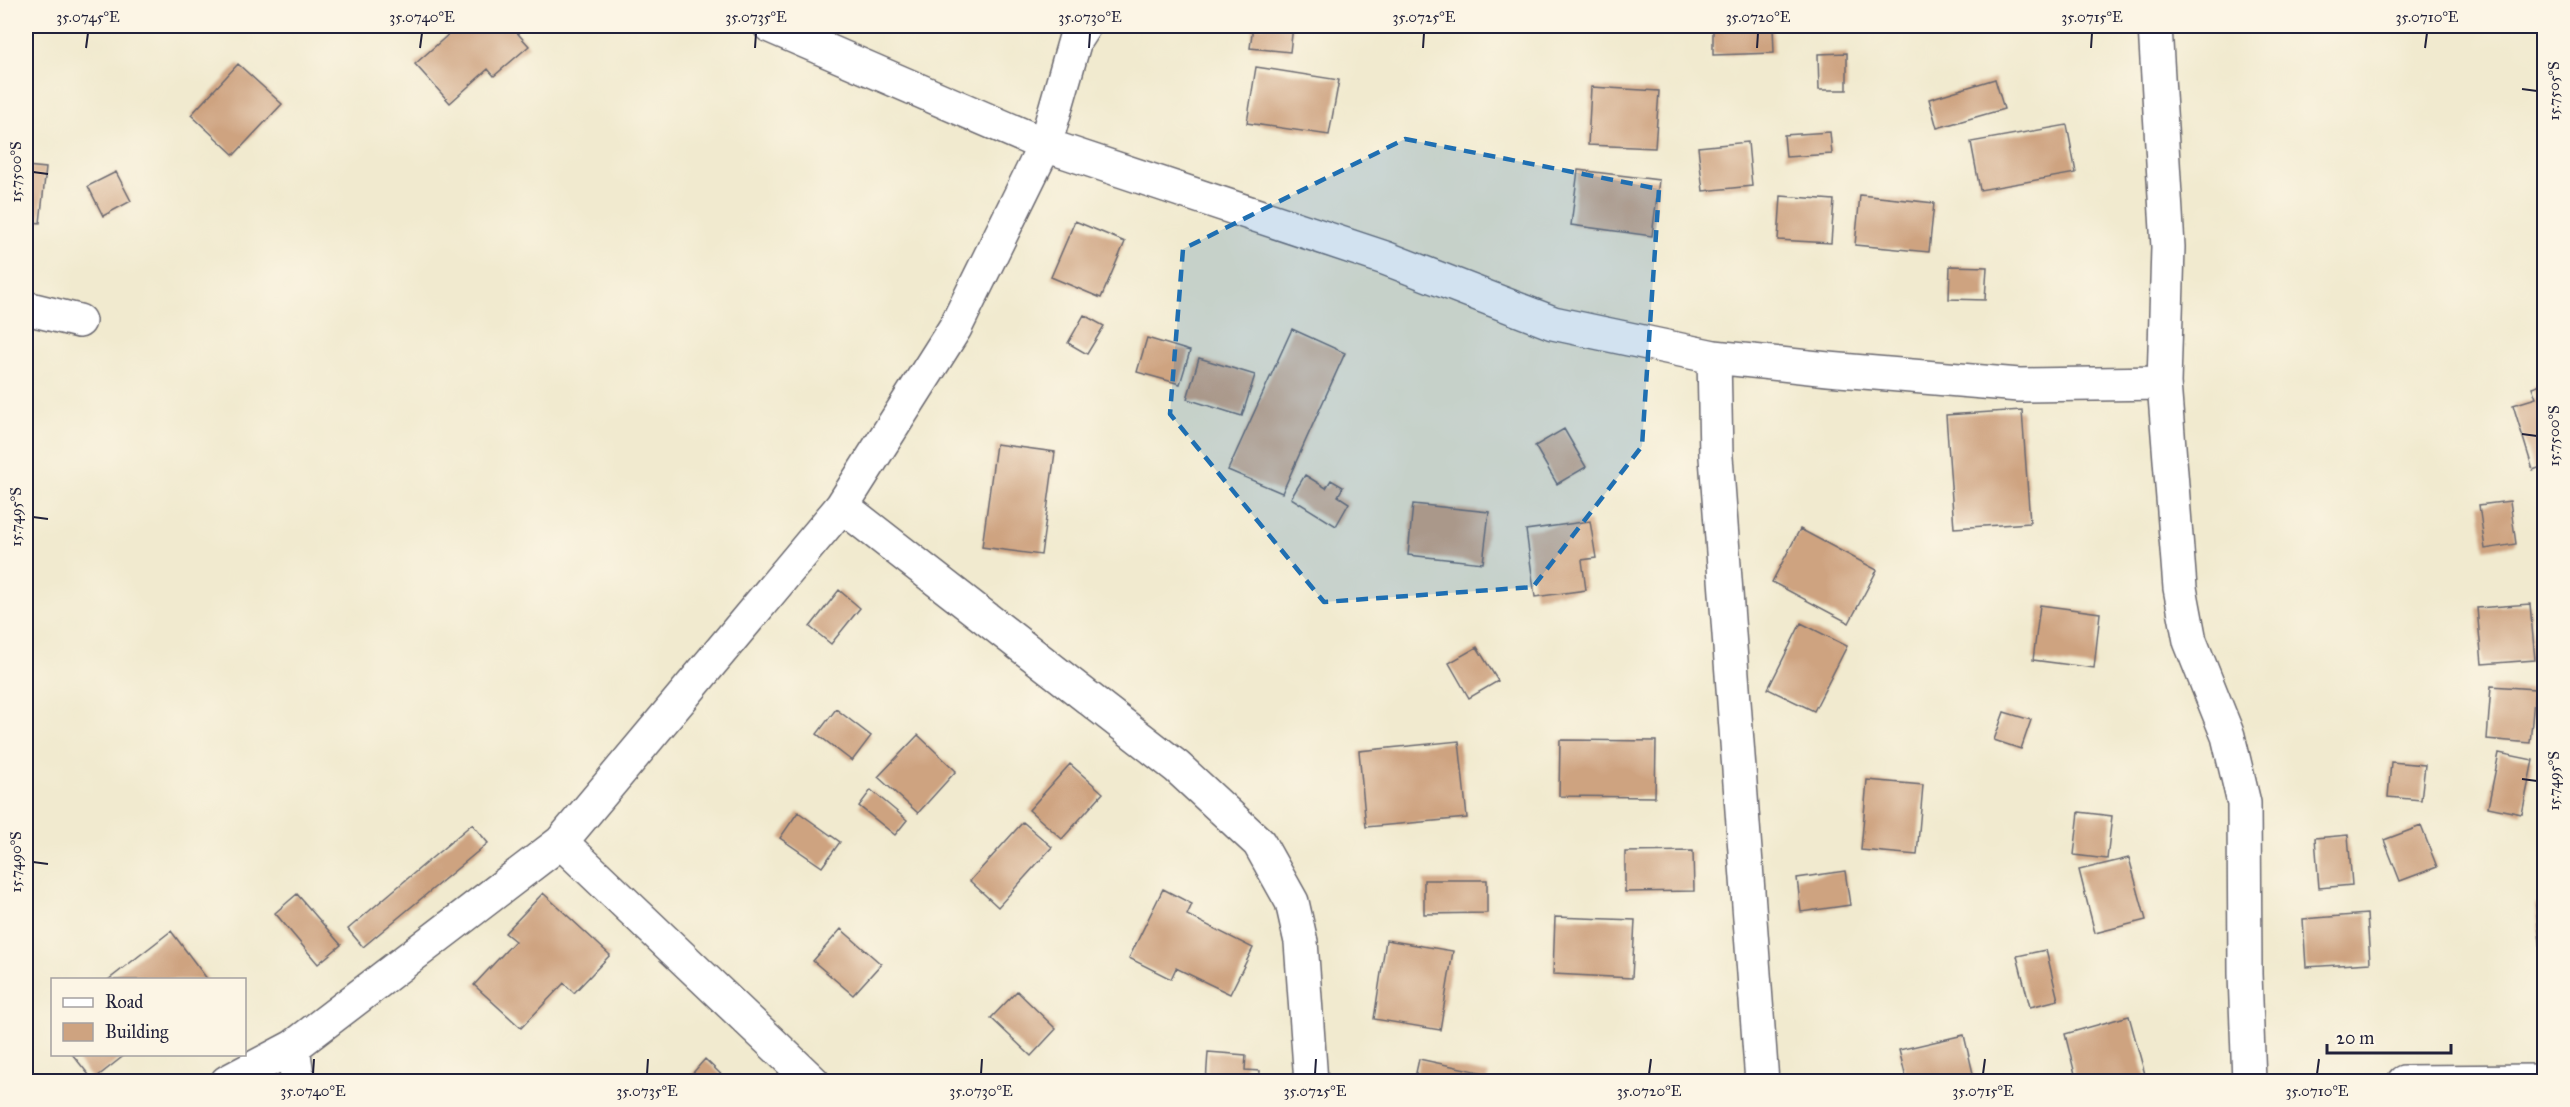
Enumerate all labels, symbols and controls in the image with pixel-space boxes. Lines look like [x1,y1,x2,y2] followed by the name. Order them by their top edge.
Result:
[56,8,120,26] text: 35.0745°E
[389,8,455,26] text: 35.0740°E
[725,8,787,26] text: 35.0735°E
[1058,8,1122,26] text: 35.0730°E
[1393,8,1456,26] text: 35.0725°E
[1726,8,1791,26] text: 35.0720°E
[2061,8,2123,26] text: 35.0715°E
[2395,8,2459,26] text: 35.0710°E
[2545,61,2563,121] text: 15.7505°S
[7,141,25,203] text: 15.7500°S
[2545,405,2563,467] text: 15.7500°S
[7,487,25,547] text: 15.7495°S
[2545,751,2563,811] text: 15.7495°S
[7,831,25,893] text: 15.7490°S
[51,978,246,1056] legend
[105,991,143,1013] text: Road
[2327,1017,2452,1055] scale bar
[105,1021,169,1044] text: Building
[2336,1027,2374,1049] text: 20 m
[280,1082,346,1100] text: 35.0740°E
[616,1082,678,1100] text: 35.0735°E
[949,1082,1013,1100] text: 35.0730°E
[1284,1082,1347,1100] text: 35.0725°E
[1617,1082,1682,1100] text: 35.0720°E
[1952,1082,2014,1100] text: 35.0715°E
[2285,1082,2349,1100] text: 35.0710°E

